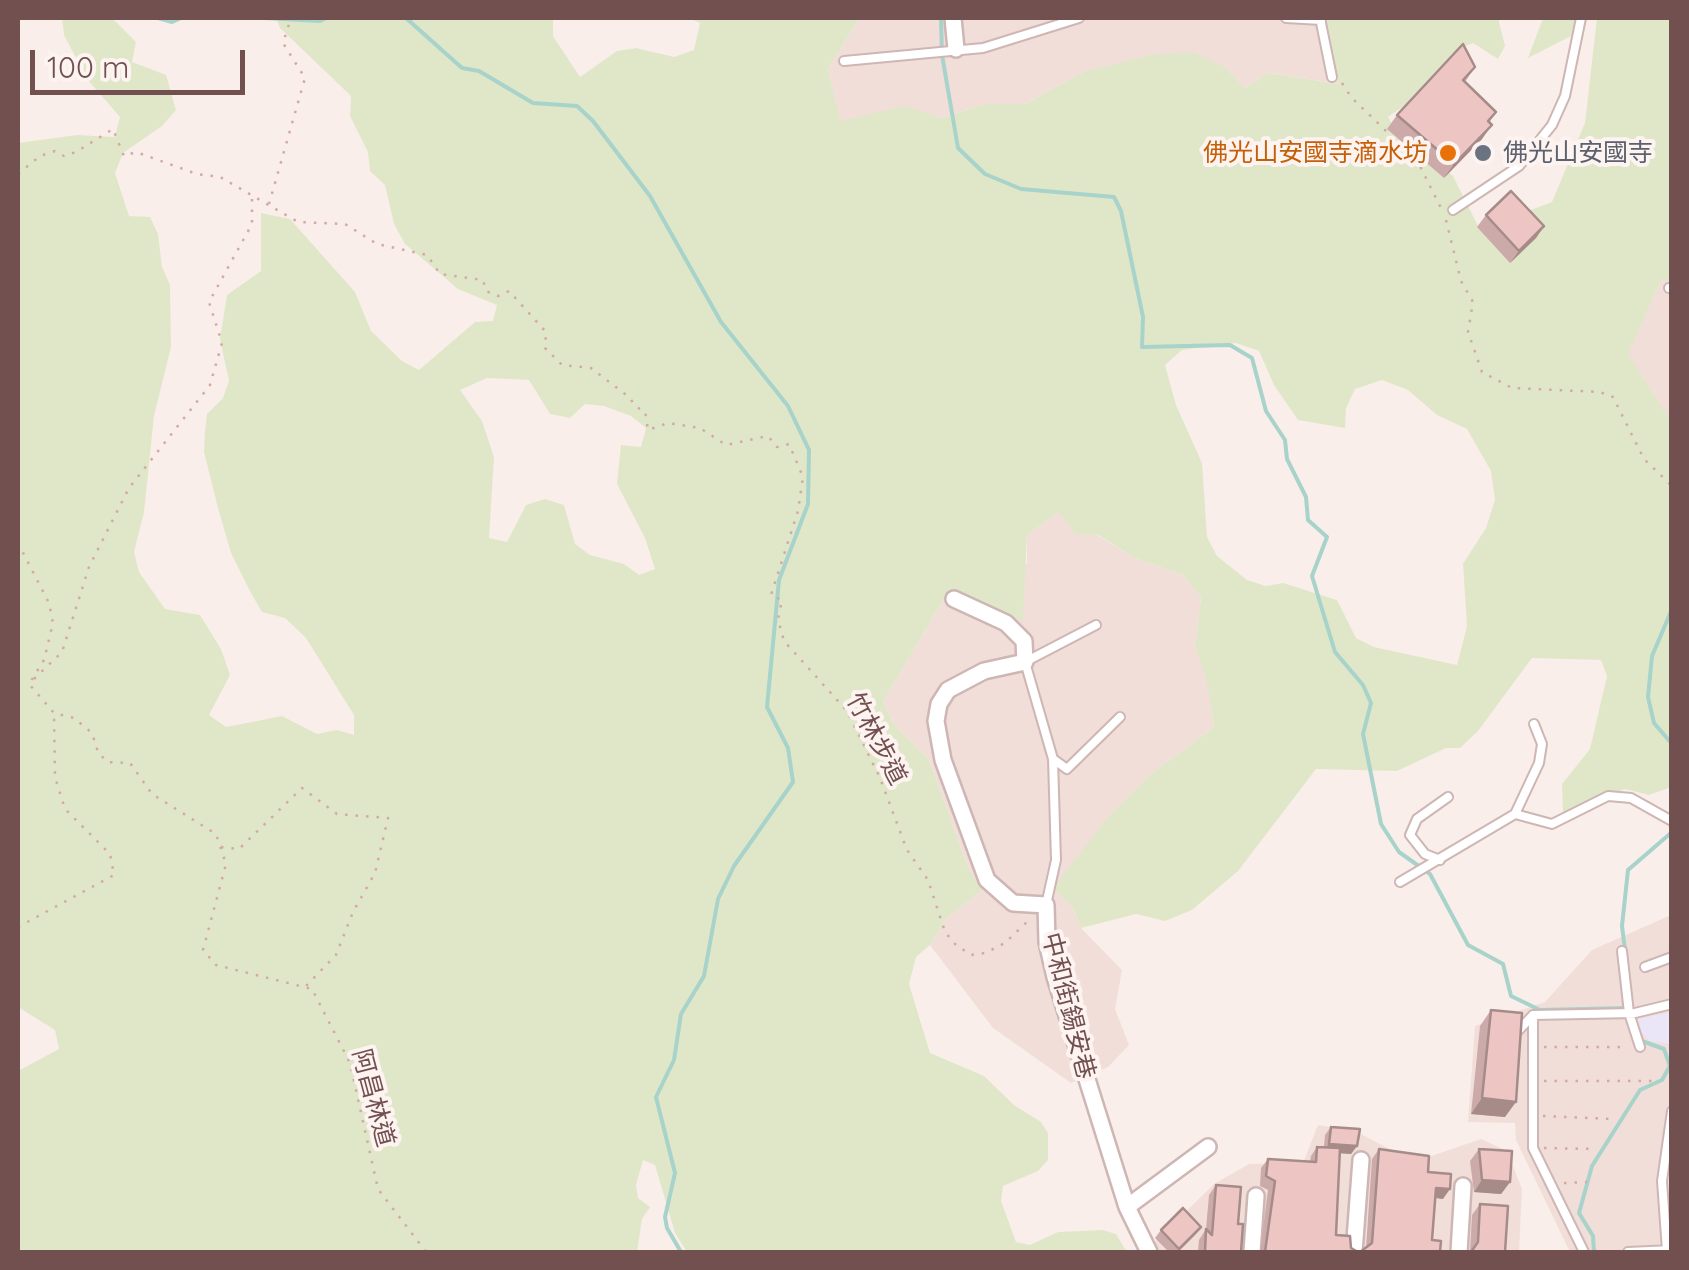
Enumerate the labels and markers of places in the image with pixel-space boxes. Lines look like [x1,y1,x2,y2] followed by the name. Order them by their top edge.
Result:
[1203,138,1428,168] place label: 佛光山安國寺滴水坊
[1503,138,1653,168] place label: 佛光山安國寺
[1437,142,1459,164] marker: 佛光山安國寺滴水坊
[1472,142,1494,164] marker: 佛光山安國寺

